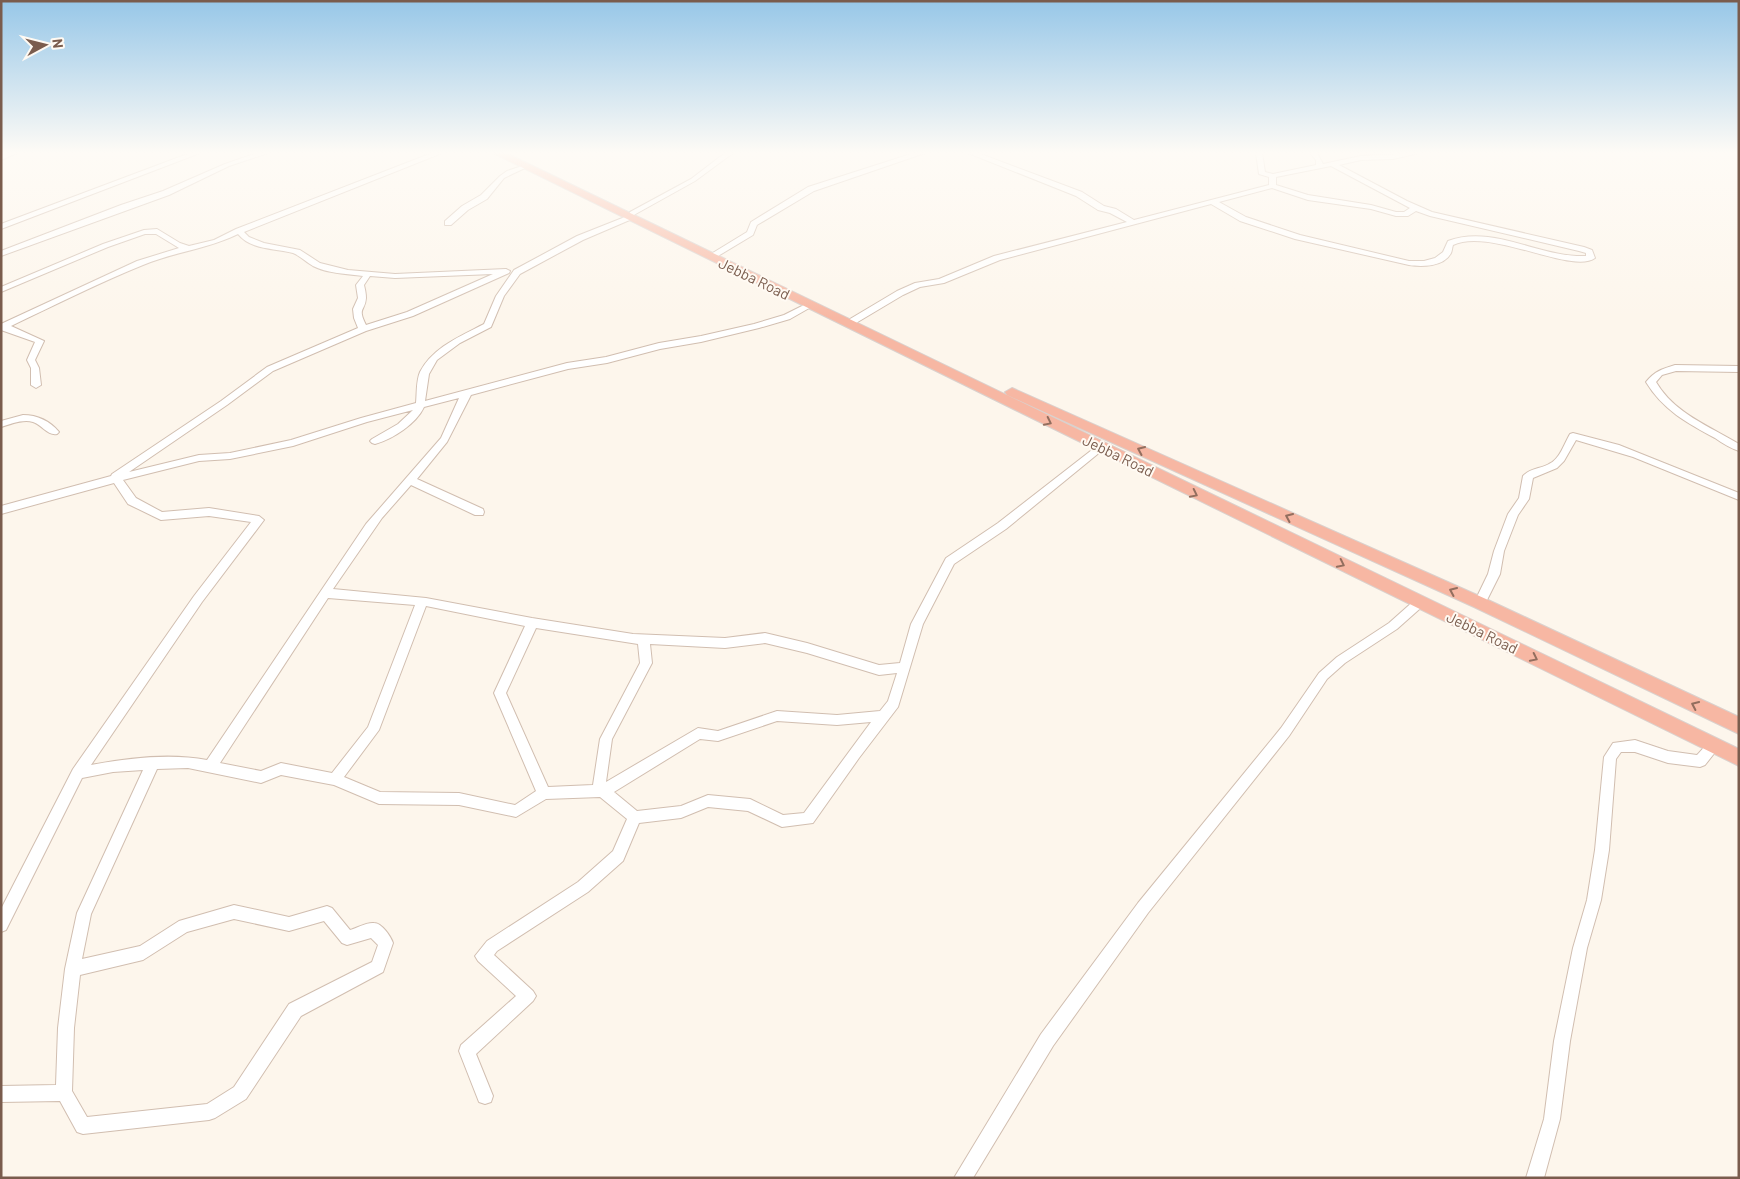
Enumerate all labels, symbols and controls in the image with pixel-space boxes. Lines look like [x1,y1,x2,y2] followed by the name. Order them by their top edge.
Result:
[20,20,70,70] north arrow
[49,38,67,49] text: N
[716,253,793,303] street label: Jebba Road
[1043,416,1052,427] one-way arrow
[1080,430,1157,480] street label: Jebba Road
[1137,446,1146,457] one-way arrow
[1189,487,1198,498] one-way arrow
[1285,513,1294,523] one-way arrow
[1336,558,1345,568] one-way arrow
[1449,586,1458,597] one-way arrow
[1444,607,1521,657] street label: Jebba Road
[1529,652,1538,662] one-way arrow
[1691,701,1700,712] one-way arrow

